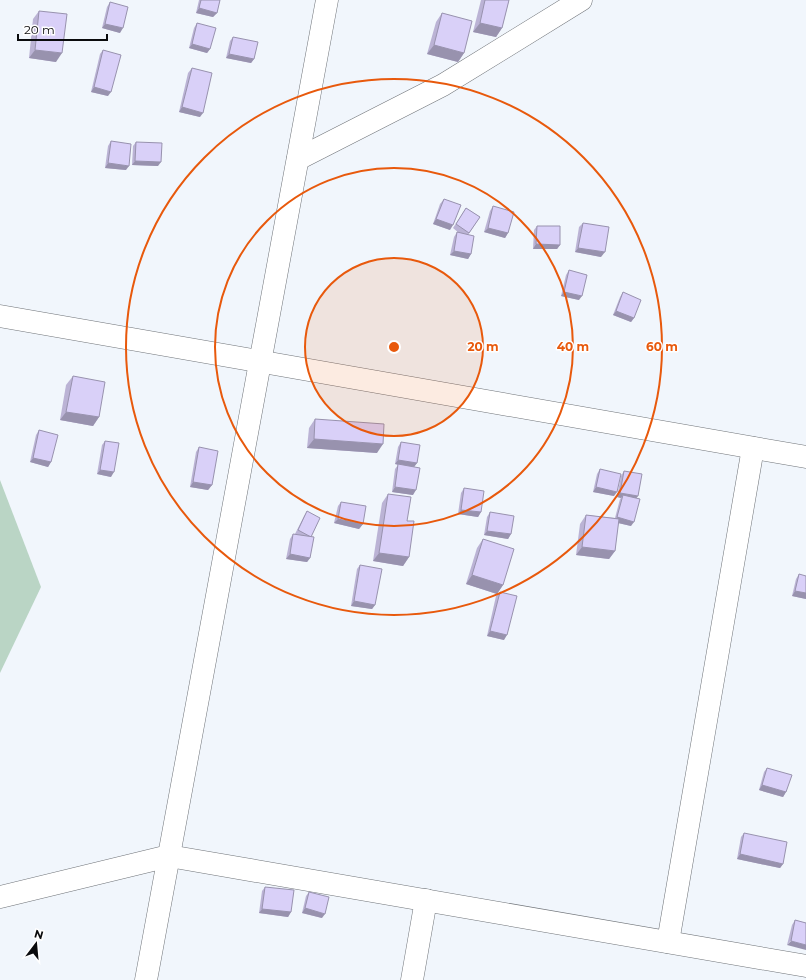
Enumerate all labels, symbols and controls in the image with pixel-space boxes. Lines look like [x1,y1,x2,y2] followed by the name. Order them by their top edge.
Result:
[18,16,107,42] scale bar
[24,22,55,37] text: 20 m
[467,339,499,354] text: 20 m
[557,339,589,354] text: 40 m
[646,339,678,354] text: 60 m
[387,340,401,354] centre of rings
[16,924,56,964] north arrow
[33,926,45,942] text: N

